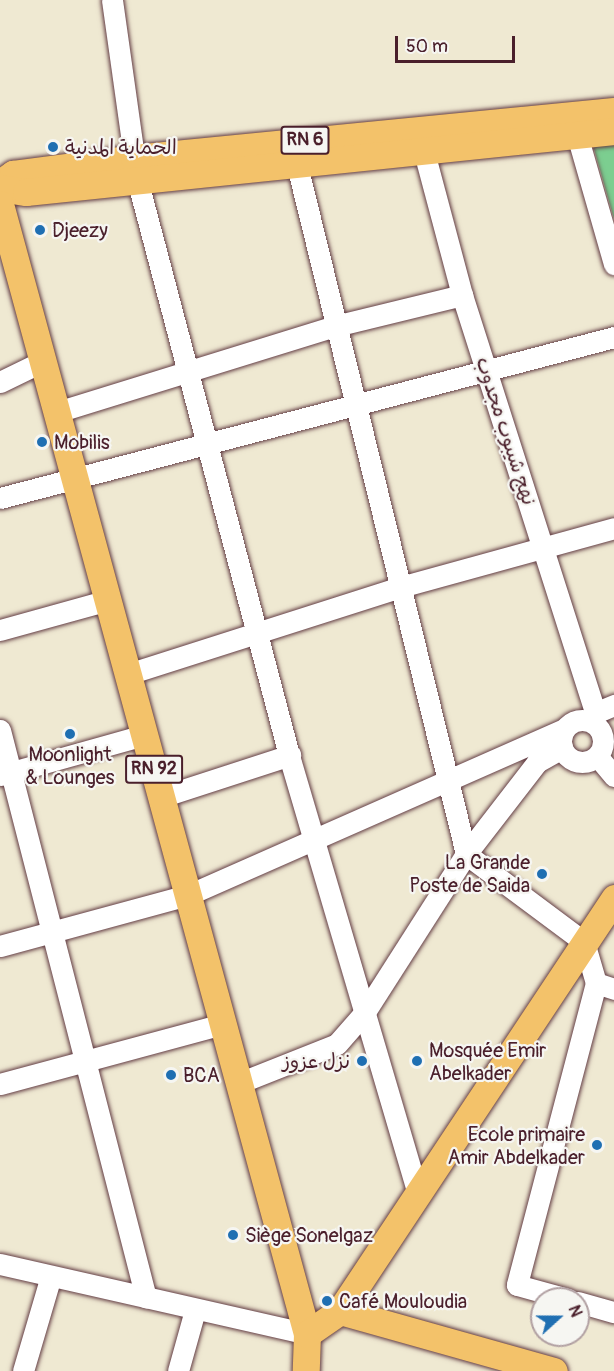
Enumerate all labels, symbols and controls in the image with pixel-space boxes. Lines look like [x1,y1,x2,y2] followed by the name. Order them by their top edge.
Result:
[398,24,518,62] scale bar
[406,35,448,58] text: 50 m
[280,125,330,155] road number: RN 6
[65,135,177,159] place label: الحماية المدنية
[46,140,60,154] marker: الحماية المدنية
[52,218,108,242] place label: Djeezy
[33,223,47,237] marker: Djeezy
[471,354,541,508] street label: نهج شيبوب مجدوب
[54,430,110,454] place label: Mobilis
[35,435,49,449] marker: Mobilis
[63,727,77,741] marker: Moonlight & Lounges
[25,743,115,790] place label: Moonlight & Lounges
[124,754,184,784] road number: RN 92
[409,850,530,897] place label: La Grande Poste de Saida
[535,867,549,881] marker: La Grande Poste de Saida
[429,1038,546,1085] place label: Mosquée Emir Abelkader
[282,1049,350,1073] place label: نزل عزوز
[355,1054,369,1068] marker: نزل عزوز
[410,1054,424,1068] marker: Mosquée Emir Abelkader
[183,1063,220,1087] place label: BCA
[164,1068,178,1082] marker: BCA
[448,1122,585,1169] place label: Ecole primaire Amir Abdelkader
[590,1138,604,1152] marker: Ecole primaire Amir Abdelkader
[245,1223,373,1247] place label: Siège Sonelgaz
[226,1228,240,1242] marker: Siège Sonelgaz
[530,1287,590,1347] north arrow
[339,1289,467,1313] place label: Café Mouloudia
[320,1294,334,1308] marker: Café Mouloudia
[564,1303,586,1320] text: N

